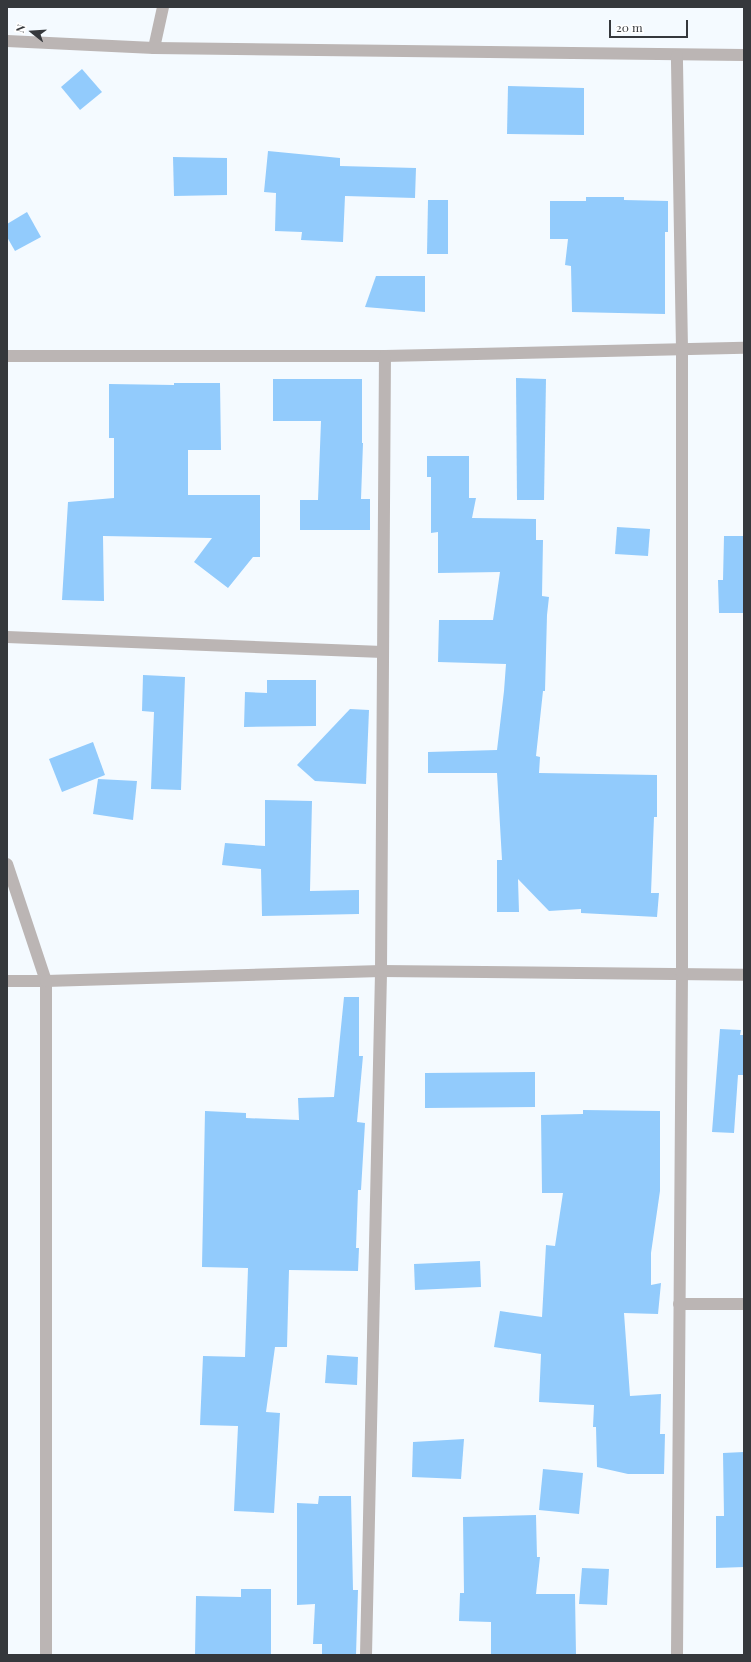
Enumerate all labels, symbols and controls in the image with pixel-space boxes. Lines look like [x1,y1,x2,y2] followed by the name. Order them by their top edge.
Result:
[12,12,52,52] north arrow
[611,12,690,38] scale bar
[616,19,643,35] text: 20 m
[12,22,28,34] text: N

